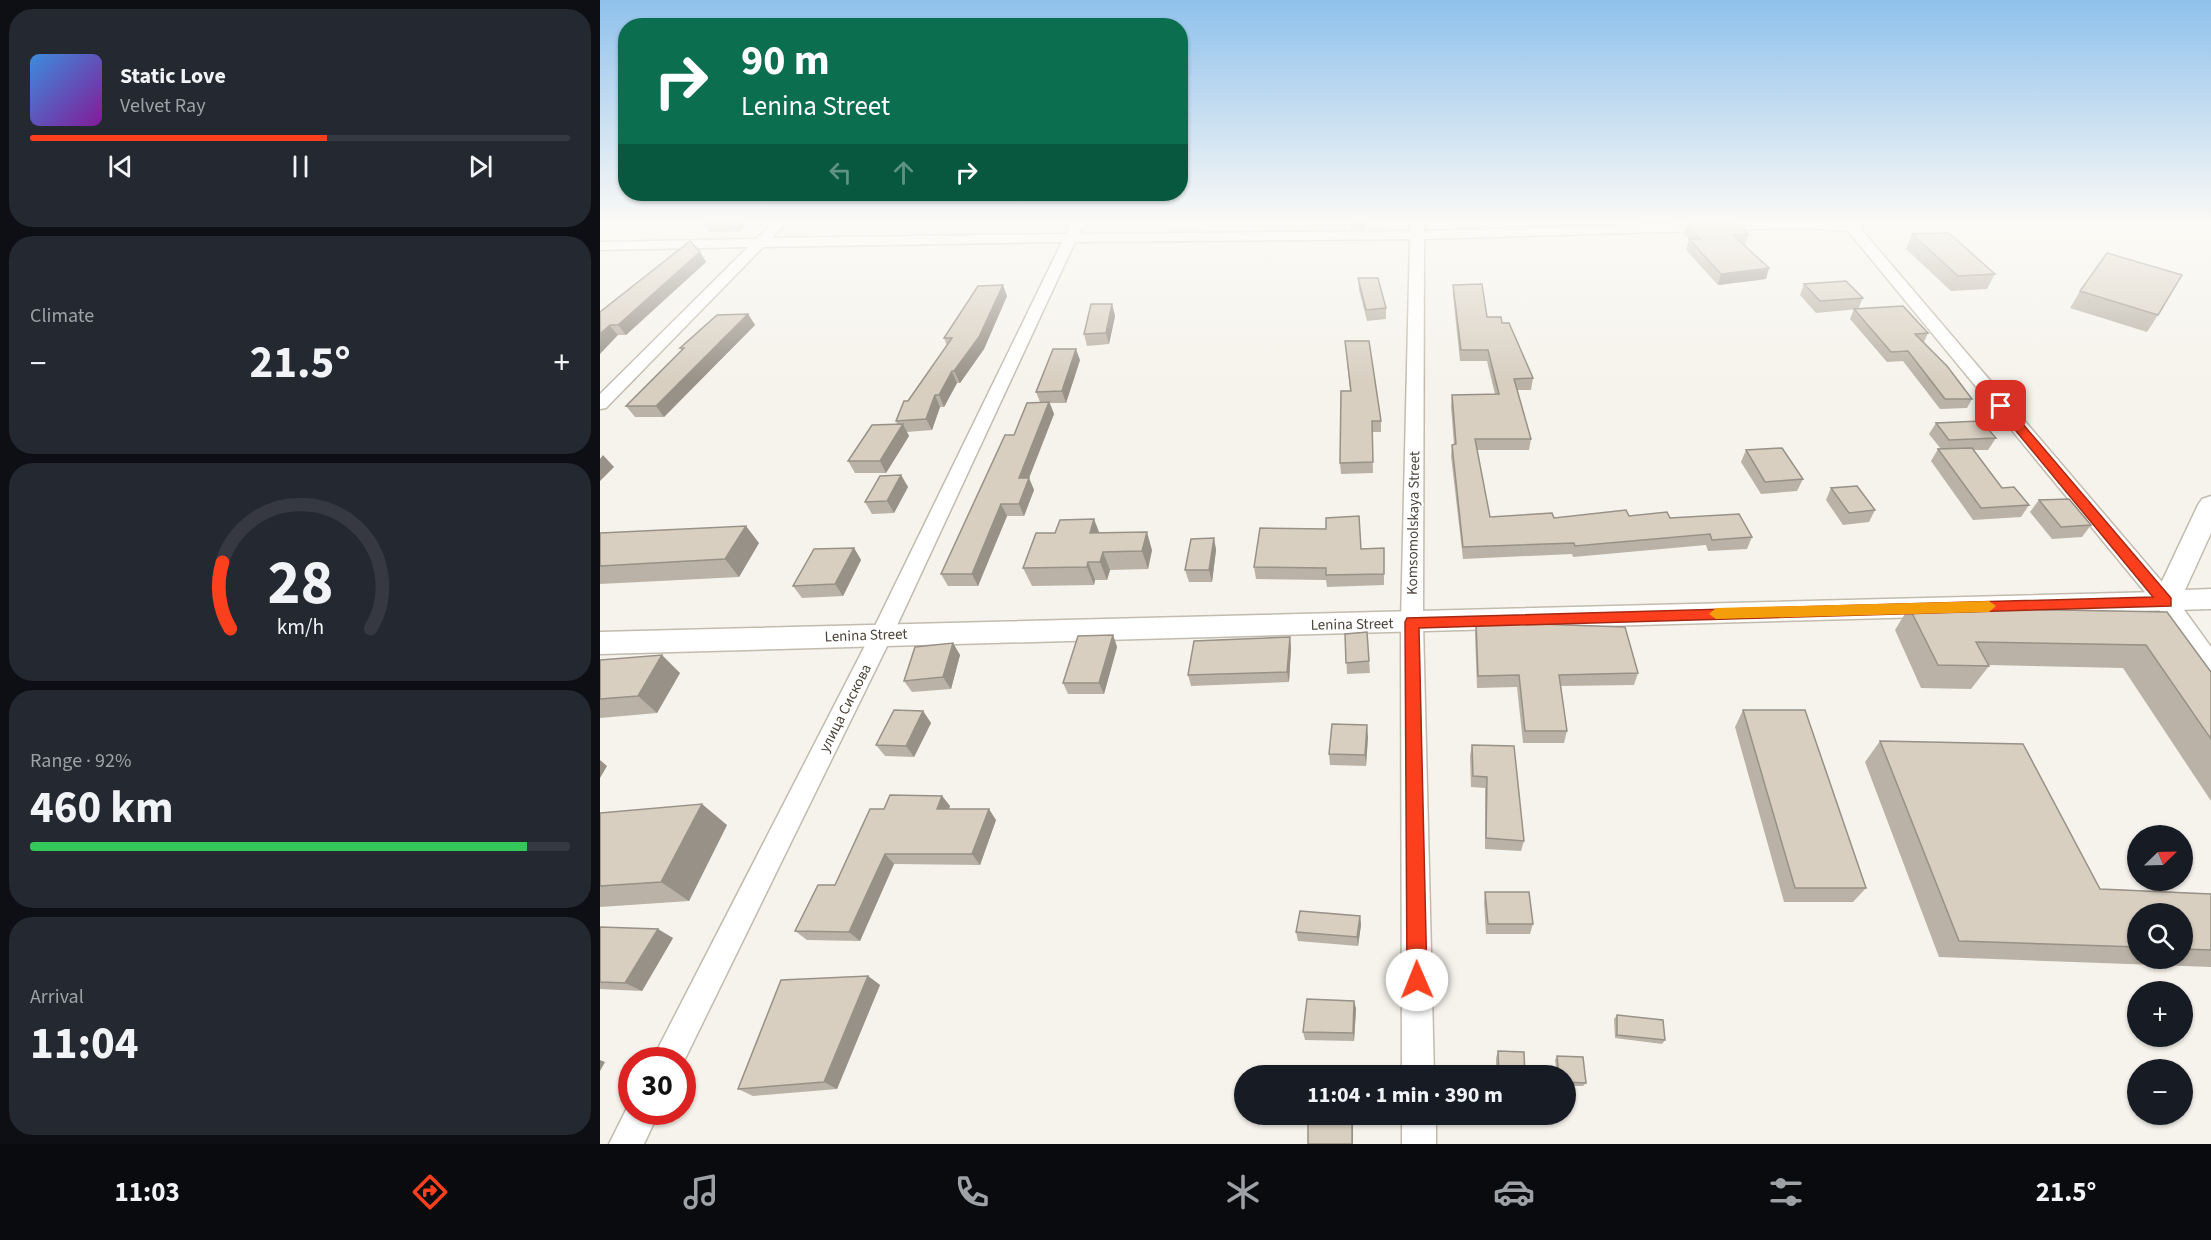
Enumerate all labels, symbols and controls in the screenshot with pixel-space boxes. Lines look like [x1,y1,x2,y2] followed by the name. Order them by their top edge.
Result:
[741,31,830,91] text: 90 m
[642,42,720,120] icon: right
[120,60,226,92] text: Static Love
[741,87,890,126] text: Lenina Street
[120,92,206,120] text: Velvet Ray
[104,150,137,183] icon: previous
[284,150,317,183] icon: pause
[464,150,497,183] icon: next
[824,156,857,189] icon: left
[887,156,920,189] icon: ahead
[950,156,983,189] icon: right
[30,302,94,330] text: Climate
[249,331,351,395] text: 21.5°
[30,340,46,387] text: −
[554,340,570,387] text: +
[1975,380,2026,431] pin
[1984,389,2017,422] icon: arrive
[1402,451,1425,595] street label: Komsomolskaya Street
[267,539,333,628] text: 28
[276,612,324,643] text: km/h
[1310,613,1394,636] street label: Lenina Street
[824,624,908,647] street label: Lenina Street
[814,660,877,756] street label: улица Сискова
[30,747,131,775] text: Range · 92%
[30,776,174,840] text: 460 km
[2127,825,2193,891] north arrow
[2127,825,2193,1125] map controls
[2127,903,2193,969] button: search
[1385,948,1449,1012] position arrow
[2127,981,2193,1047] button: +
[30,983,84,1011] text: Arrival
[30,1012,139,1076] text: 11:04
[618,1047,696,1125] speed limit sign: 30
[2127,1059,2193,1125] button: −
[1307,1079,1503,1111] text: 11:04 · 1 min · 390 m
[409,1171,451,1213] icon: directions
[680,1171,722,1213] icon: music
[951,1171,993,1213] icon: phone
[1222,1171,1264,1213] icon: climate
[1493,1171,1535,1213] icon: car
[1765,1171,1807,1213] icon: filters
[115,1173,180,1212] text: 11:03
[2036,1173,2096,1212] text: 21.5°

